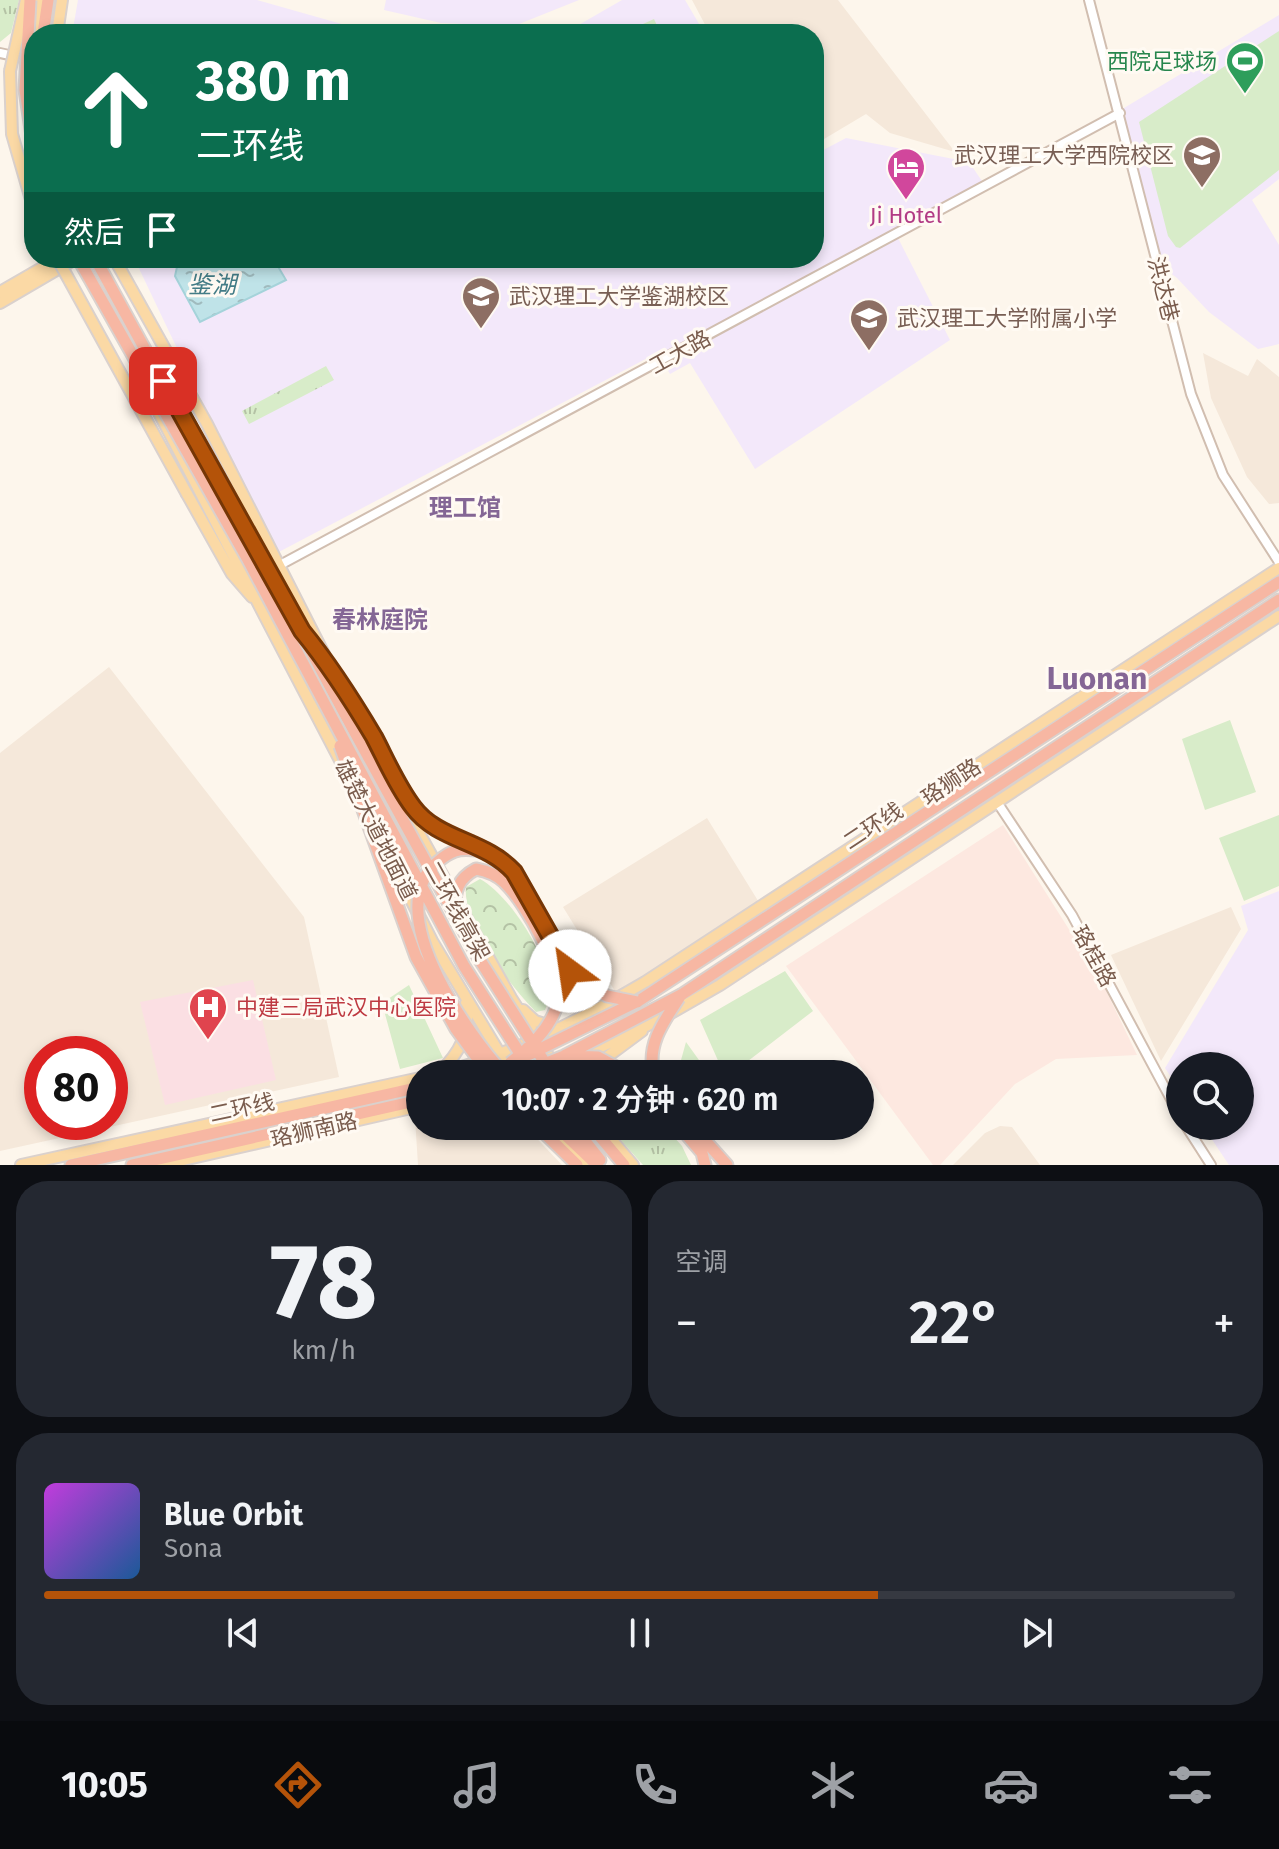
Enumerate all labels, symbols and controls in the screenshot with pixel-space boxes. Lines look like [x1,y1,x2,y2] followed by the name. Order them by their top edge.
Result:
[1224,40,1266,95] sports icon: 西院足球场
[196,48,351,115] text: 380 m
[1107,48,1217,75] place label: 西院足球场
[64,56,168,160] icon: ahead
[196,124,304,168] text: 二环线
[1181,134,1223,189] school or university icon: 武汉理工大学西院校区
[954,142,1174,169] place label: 武汉理工大学西院校区
[885,146,927,201] hotel icon: Ji Hotel
[870,202,942,229] place label: Ji Hotel
[140,208,184,252] icon: arrive
[64,215,124,251] text: 然后
[1142,254,1184,324] street label: 洪达巷
[188,271,240,299] water label: 鉴湖
[460,275,502,330] school or university icon: 武汉理工大学鉴湖校区
[509,283,729,310] place label: 武汉理工大学鉴湖校区
[848,297,890,352] school or university icon: 武汉理工大学附属小学
[897,305,1117,332] place label: 武汉理工大学附属小学
[645,324,715,380] street label: 工大路
[129,347,197,415] pin
[141,359,185,403] icon: arrive
[429,494,501,522] district label: 理工馆
[332,606,428,634] district label: 春林庭院
[1047,661,1147,697] district label: Luonan
[916,753,986,811] street label: 珞狮路
[329,755,423,905] street label: 雄楚大道地面道
[838,797,908,855] street label: 二环线
[419,856,495,966] street label: 二环线高架
[1066,921,1122,991] street label: 珞桂路
[528,929,612,1013] position arrow
[187,986,229,1041] hospital icon: 中建三局武汉中心医院
[236,994,456,1021] place label: 中建三局武汉中心医院
[24,1036,128,1140] speed limit sign: 80
[1166,1052,1254,1140] map controls
[1166,1052,1254,1140] button: search
[501,1082,779,1118] text: 10:07 · 2 分钟 · 620 m
[207,1088,277,1128] street label: 二环线
[268,1107,360,1153] street label: 珞狮南路
[270,1220,377,1345] text: 78
[676,1247,728,1278] text: 空调
[909,1287,1002,1359] text: 22°
[676,1297,698,1350] text: −
[1213,1297,1235,1350] text: +
[292,1335,356,1366] text: km/h
[164,1497,303,1533] text: Blue Orbit
[164,1533,223,1564] text: Sona
[221,1611,265,1655] icon: previous
[618,1611,662,1655] icon: pause
[1015,1611,1059,1655] icon: next
[270,1757,326,1813] icon: directions
[449,1757,505,1813] icon: music
[627,1757,683,1813] icon: phone
[805,1757,861,1813] icon: climate
[983,1757,1039,1813] icon: car
[1162,1757,1218,1813] icon: filters
[61,1763,148,1807] text: 10:05

